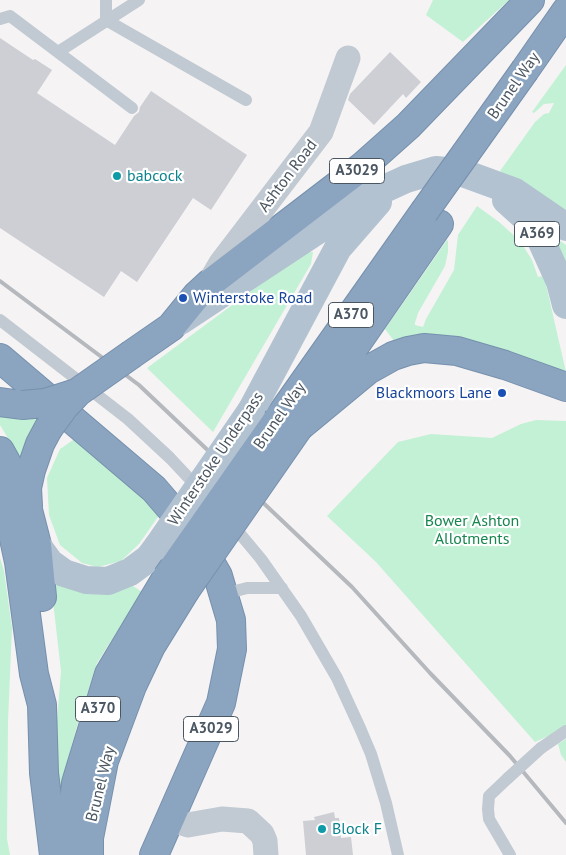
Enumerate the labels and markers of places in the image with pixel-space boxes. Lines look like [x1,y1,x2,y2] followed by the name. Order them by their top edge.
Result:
[127,166,183,186] place label: babcock
[111,170,123,182] marker: babcock
[193,288,312,308] place label: Winterstoke Road
[177,292,189,304] marker: Winterstoke Road
[376,383,492,403] place label: Blackmoors Lane
[496,387,508,399] marker: Blackmoors Lane
[332,819,382,839] place label: Block F
[316,823,328,835] marker: Block F

